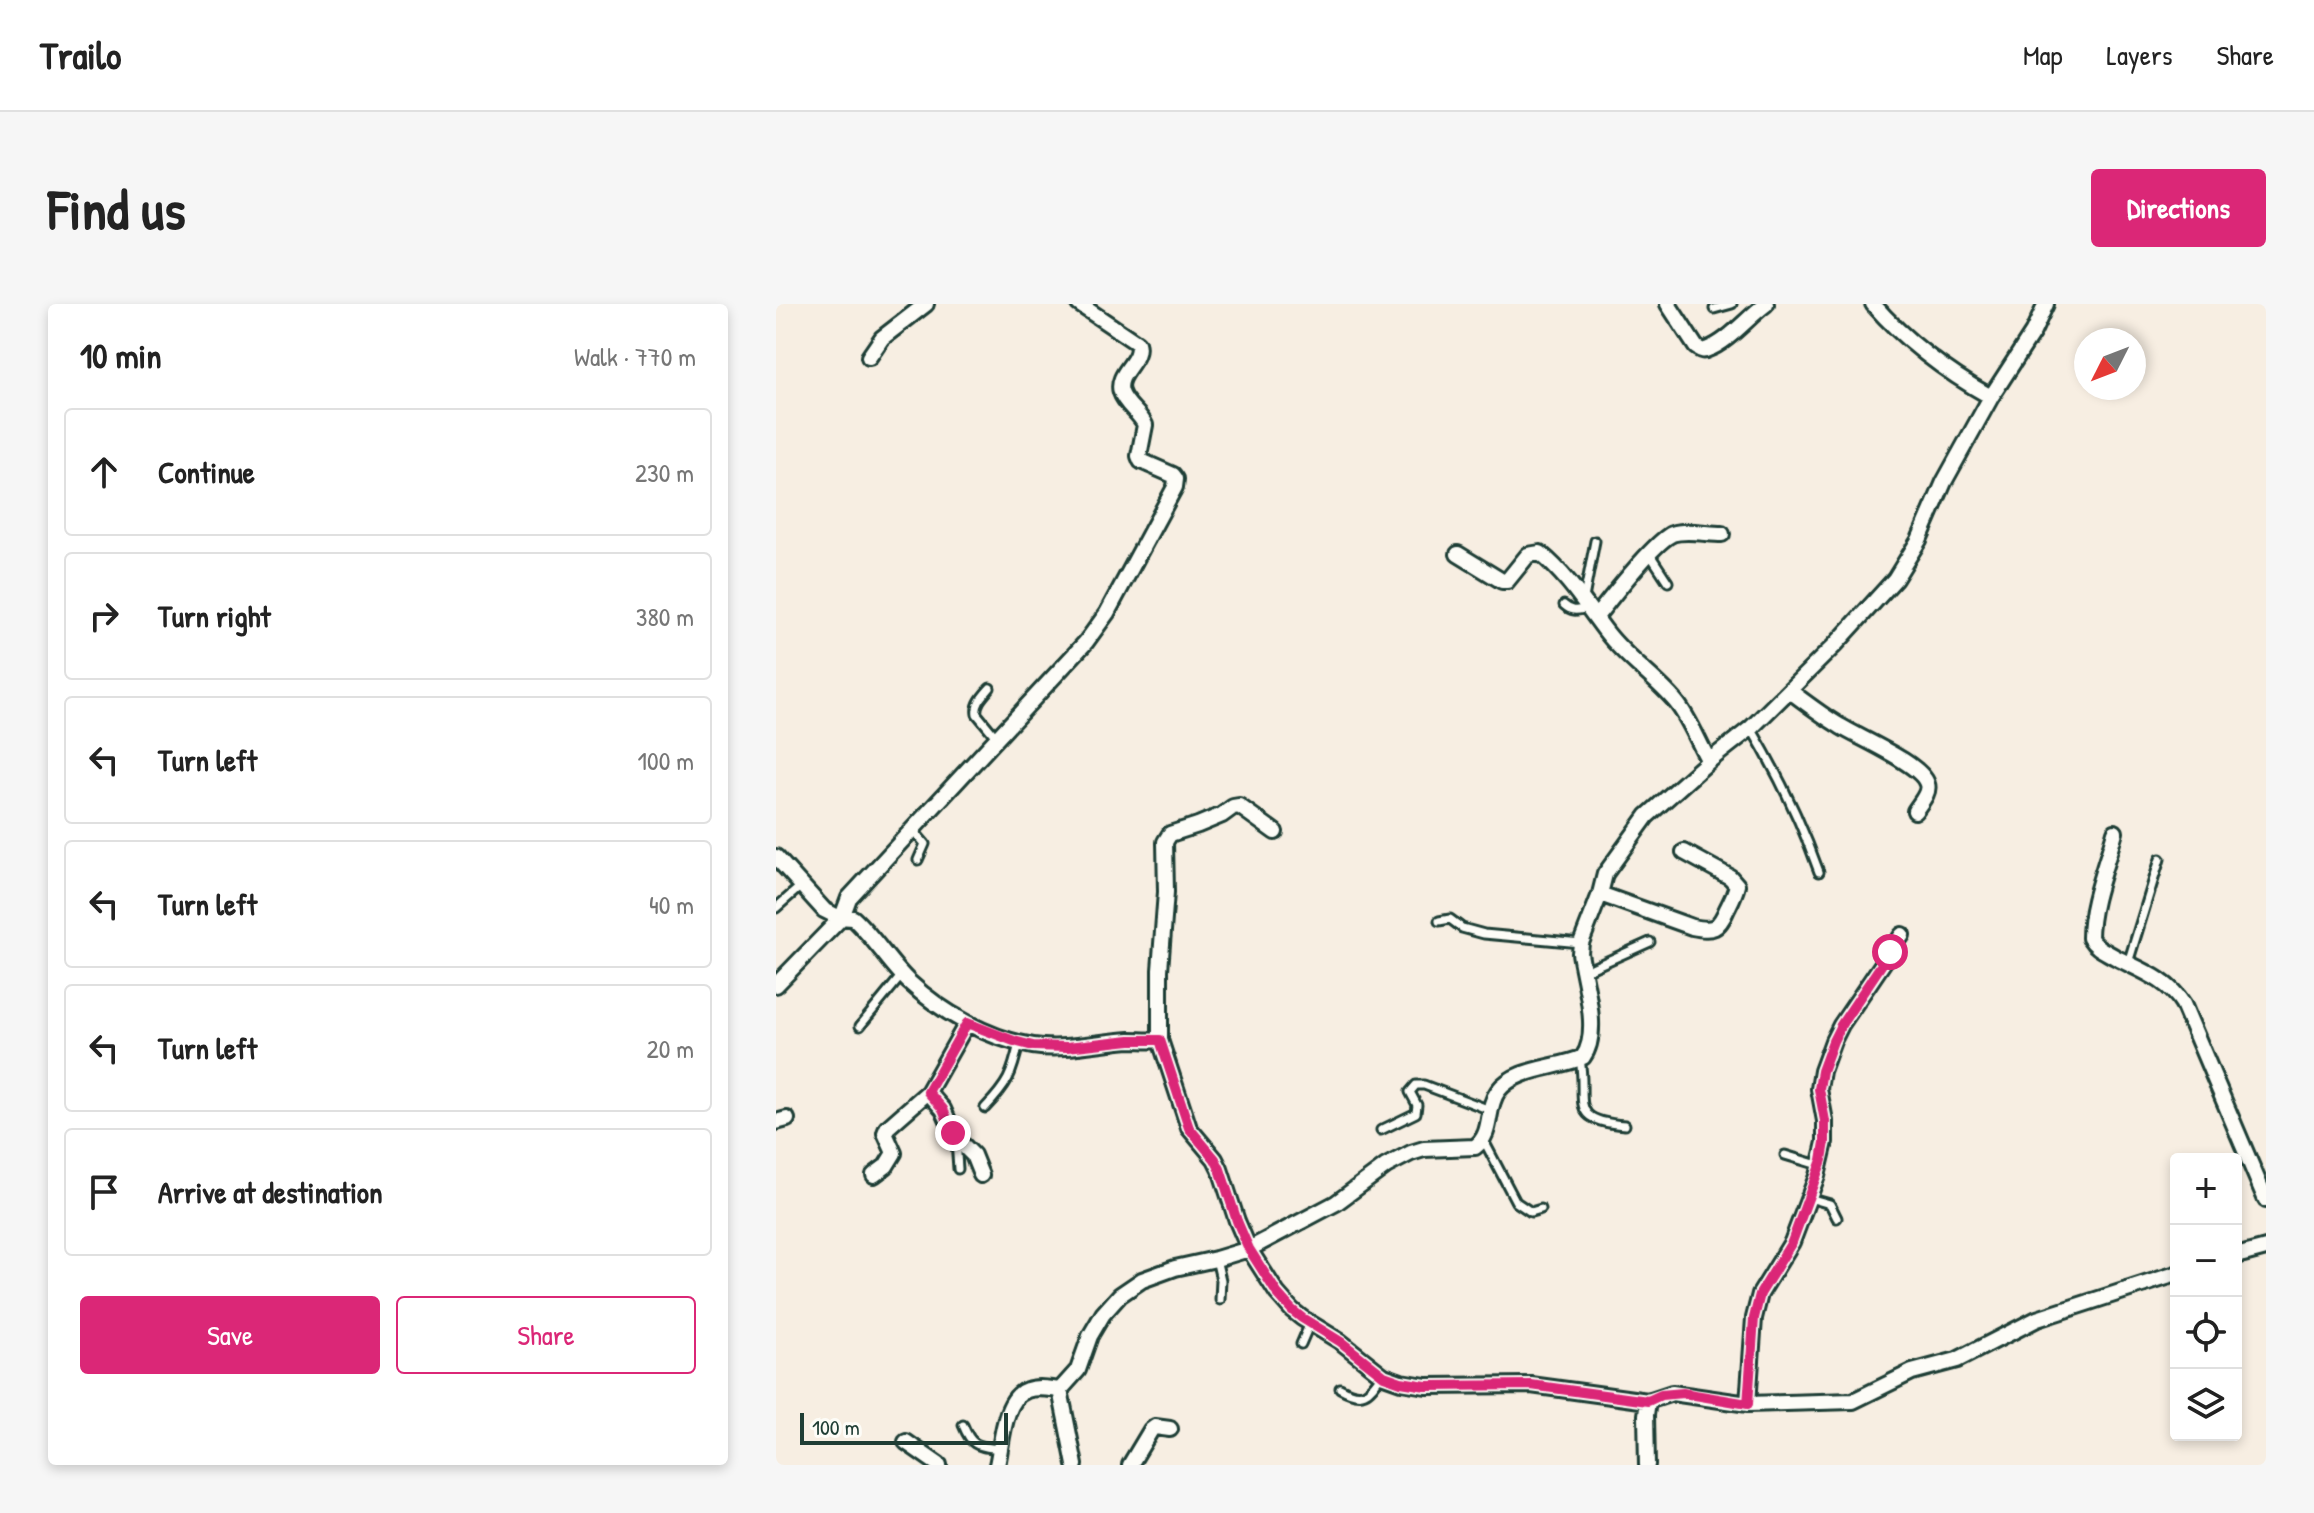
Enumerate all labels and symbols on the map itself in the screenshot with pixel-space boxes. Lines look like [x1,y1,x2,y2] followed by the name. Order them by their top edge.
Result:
[2074,328,2146,400] north arrow
[1872,934,1908,970] route start
[935,1115,971,1151] route end
[800,1409,1008,1445] scale bar

